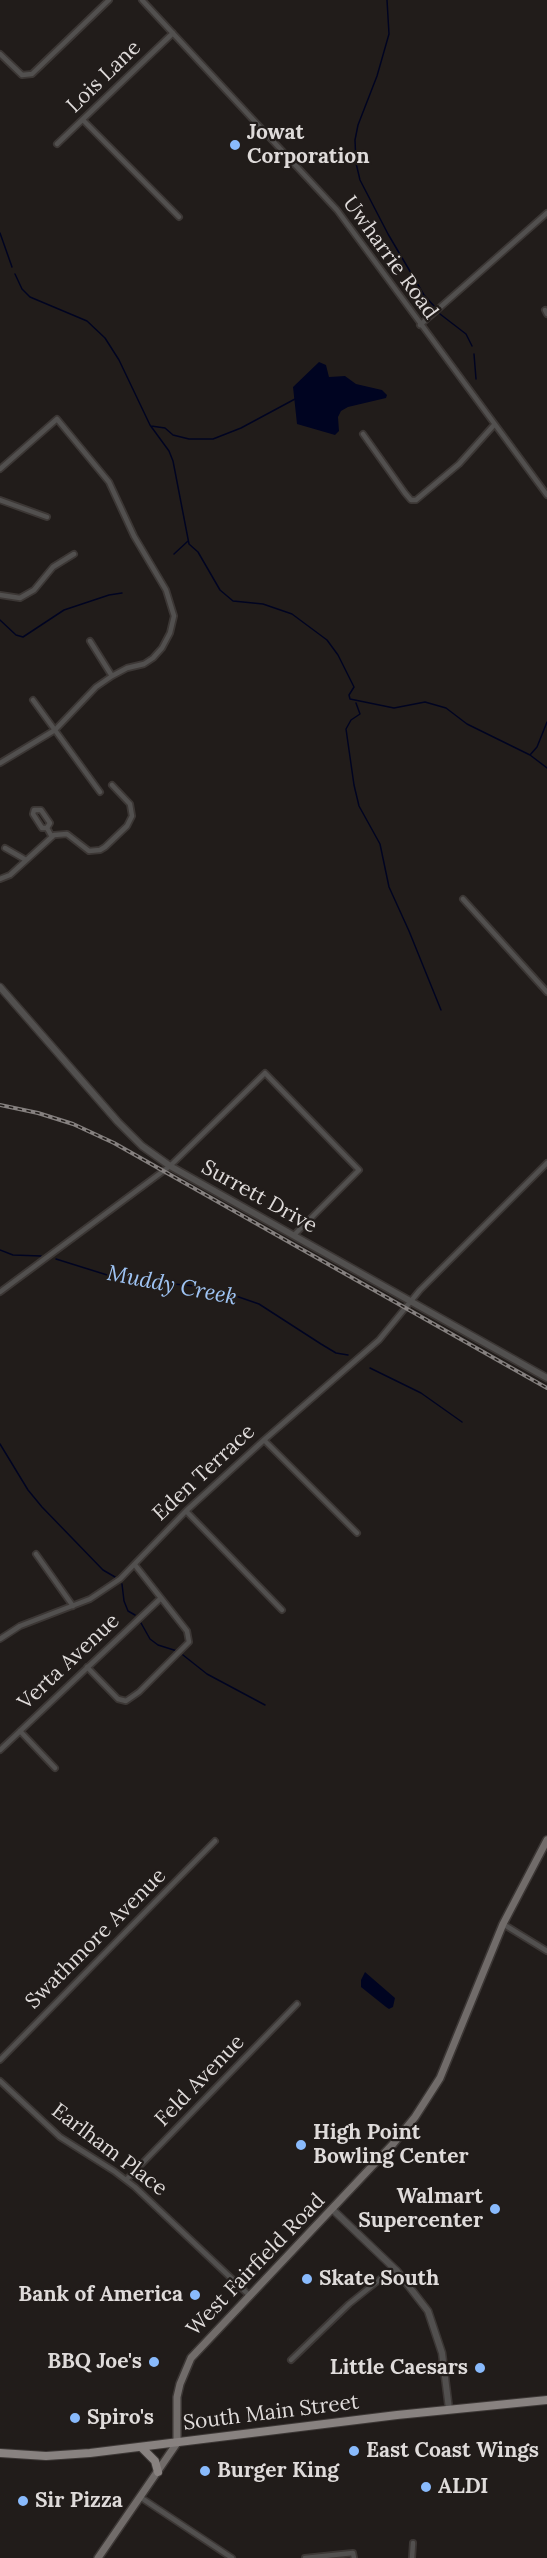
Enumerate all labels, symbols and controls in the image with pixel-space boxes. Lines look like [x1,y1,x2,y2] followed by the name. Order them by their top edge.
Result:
[62,36,146,118] street label: Lois Lane
[247,120,370,170] place label: Jowat Corporation
[228,138,242,152] marker: Jowat Corporation
[337,192,443,324] street label: Uwharrie Road
[197,1155,321,1239] street label: Surrett Drive
[105,1260,239,1312] water label: Muddy Creek
[148,1419,260,1527] street label: Eden Terrace
[13,1609,125,1715] street label: Verta Avenue
[21,1864,171,2014] street label: Swathmore Avenue
[150,2030,250,2132] street label: Feld Avenue
[46,2098,172,2202] street label: Earlham Place
[313,2120,469,2170] place label: High Point Bowling Center
[294,2138,308,2152] marker: High Point Bowling Center
[358,2184,483,2234] place label: Walmart Supercenter
[182,2189,330,2341] street label: West Fairfield Road
[488,2202,502,2216] marker: Walmart Supercenter
[319,2266,439,2292] place label: Skate South
[300,2272,314,2286] marker: Skate South
[18,2282,183,2308] place label: Bank of America
[188,2288,202,2302] marker: Bank of America
[47,2349,142,2375] place label: BBQ Joe's
[147,2355,161,2369] marker: BBQ Joe's
[330,2355,468,2381] place label: Little Caesars
[473,2361,487,2375] marker: Little Caesars
[182,2390,360,2436] street label: South Main Street
[87,2405,154,2431] place label: Spiro's
[68,2411,82,2425] marker: Spiro's
[366,2438,539,2464] place label: East Coast Wings
[347,2444,361,2458] marker: East Coast Wings
[217,2458,339,2484] place label: Burger King
[198,2464,212,2478] marker: Burger King
[438,2474,488,2500] place label: ALDI
[419,2480,433,2494] marker: ALDI
[35,2488,123,2514] place label: Sir Pizza
[16,2494,30,2508] marker: Sir Pizza

